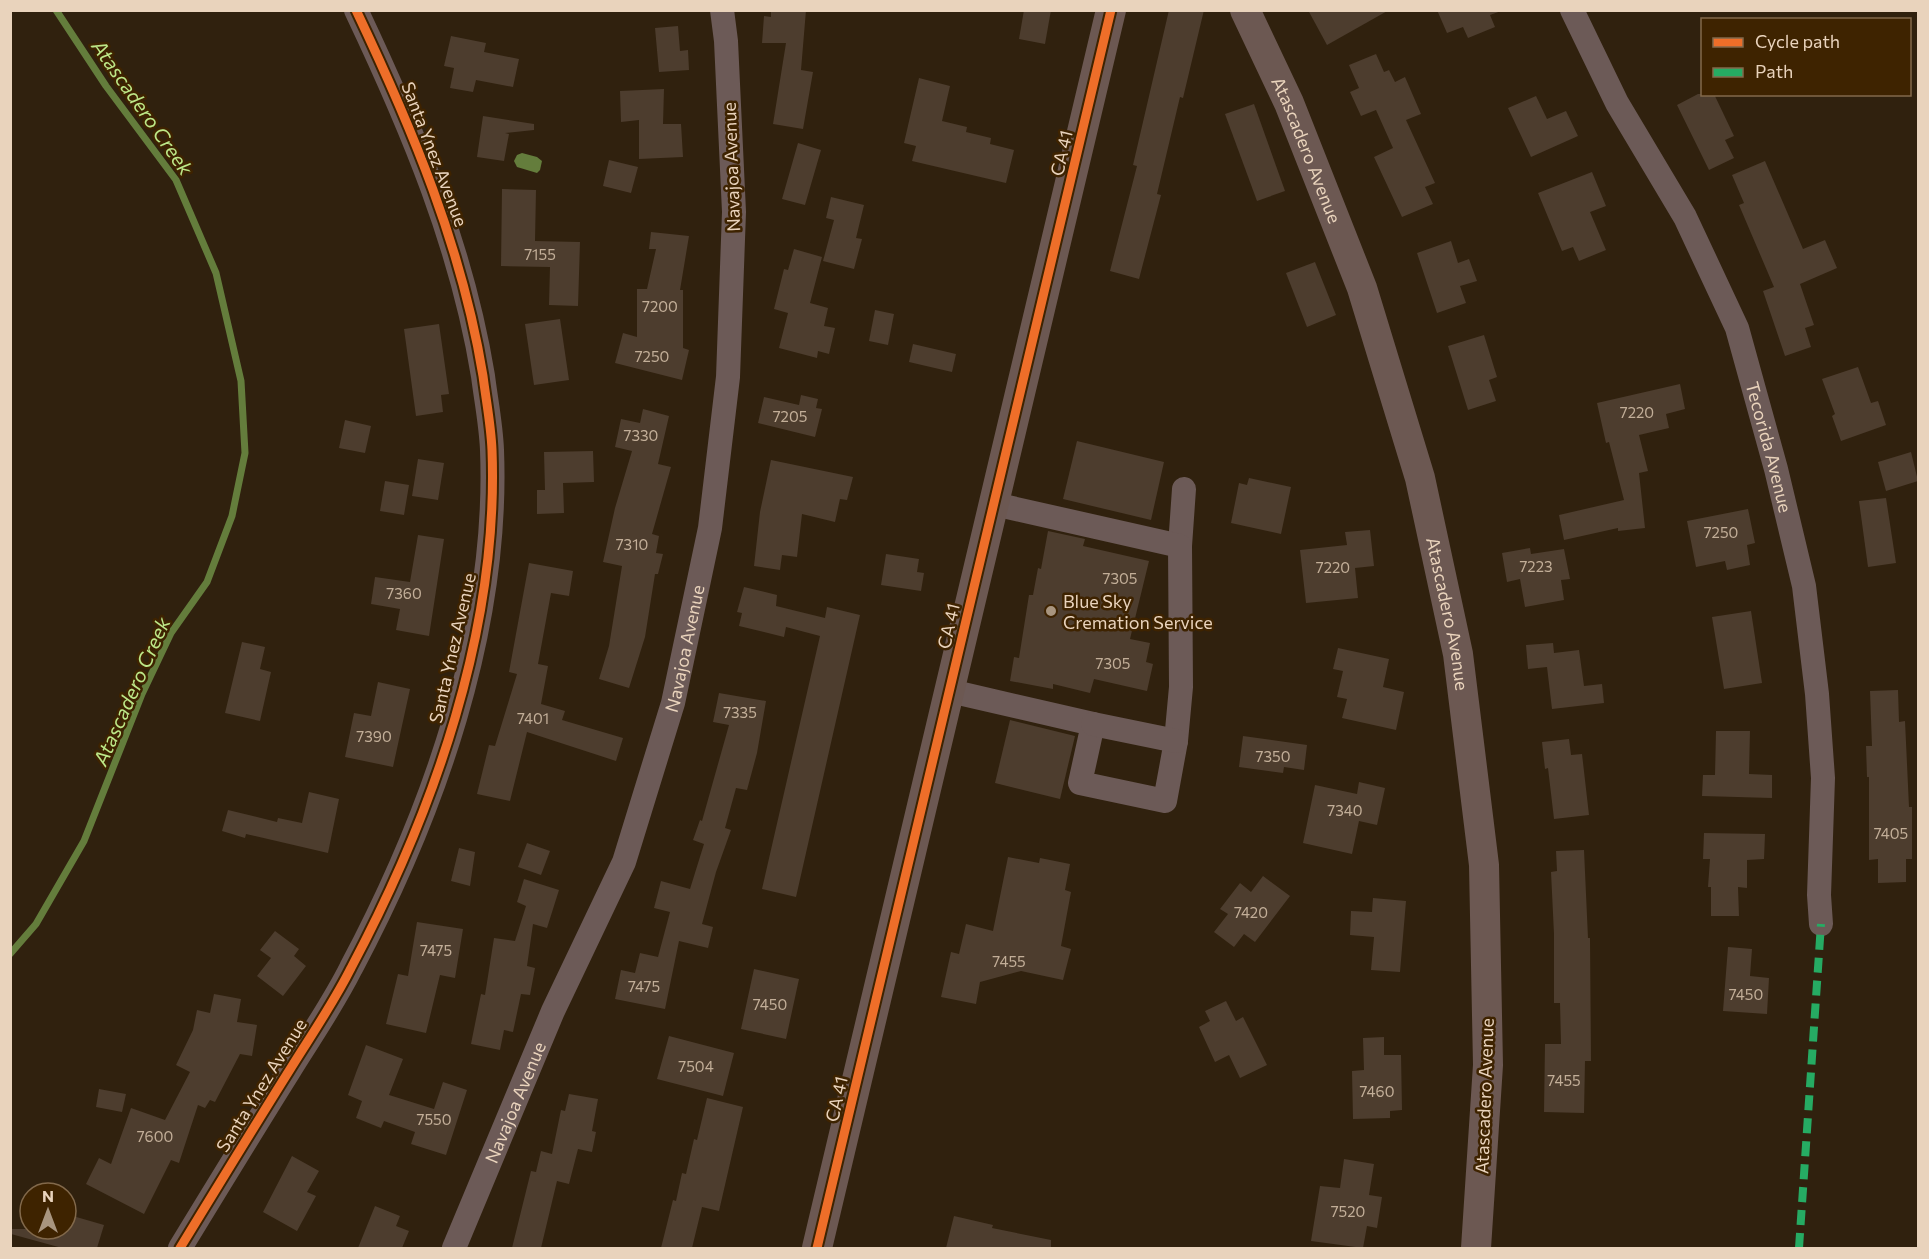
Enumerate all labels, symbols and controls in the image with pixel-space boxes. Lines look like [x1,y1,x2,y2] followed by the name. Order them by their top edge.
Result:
[1701,18,1911,96] legend
[1755,30,1840,52] text: Cycle path
[87,34,199,180] water label: Atascadero Creek
[1755,60,1793,82] text: Path
[1267,73,1346,226] street label: Atascadero Avenue
[397,78,473,230] street label: Santa Ynez Avenue
[718,102,744,232] street label: Navajoa Avenue
[1045,128,1077,178] street label: CA 41
[524,245,556,263] house number: 7155
[642,297,678,315] house number: 7200
[635,347,669,365] house number: 7250
[1741,379,1797,515] street label: Tecorida Avenue
[1620,403,1654,421] house number: 7220
[773,407,807,425] house number: 7205
[624,426,658,444] house number: 7330
[1704,523,1738,541] house number: 7250
[616,535,648,553] house number: 7310
[1422,535,1473,692] street label: Atascadero Avenue
[1519,557,1553,575] house number: 7223
[1316,558,1350,576] house number: 7220
[1103,569,1137,587] house number: 7305
[424,571,480,725] street label: Santa Ynez Avenue
[660,583,709,715] street label: Navajoa Avenue
[386,584,422,602] house number: 7360
[1063,590,1213,633] place label: Blue Sky Cremation Service
[932,601,964,651] street label: CA 41
[1044,604,1058,618] marker: Blue Sky Cremation Service
[87,612,175,770] water label: Atascadero Creek
[1096,654,1130,672] house number: 7305
[723,703,757,721] house number: 7335
[517,709,549,727] house number: 7401
[356,727,392,745] house number: 7390
[1256,747,1290,765] house number: 7350
[1327,801,1363,819] house number: 7340
[1874,824,1908,842] house number: 7405
[1234,903,1268,921] house number: 7420
[420,941,452,959] house number: 7475
[992,952,1026,970] house number: 7455
[628,977,660,995] house number: 7475
[1729,985,1763,1003] house number: 7450
[753,995,787,1013] house number: 7450
[211,1014,311,1156] street label: Santa Ynez Avenue
[1470,1018,1498,1174] street label: Atascadero Avenue
[480,1038,550,1166] street label: Navajoa Avenue
[678,1057,714,1075] house number: 7504
[1547,1071,1581,1089] house number: 7455
[820,1074,852,1124] street label: CA 41
[1360,1082,1394,1100] house number: 7460
[417,1110,451,1128] house number: 7550
[137,1127,173,1145] house number: 7600
[18,1181,78,1241] north arrow
[42,1186,54,1205] text: N
[1331,1202,1365,1220] house number: 7520

